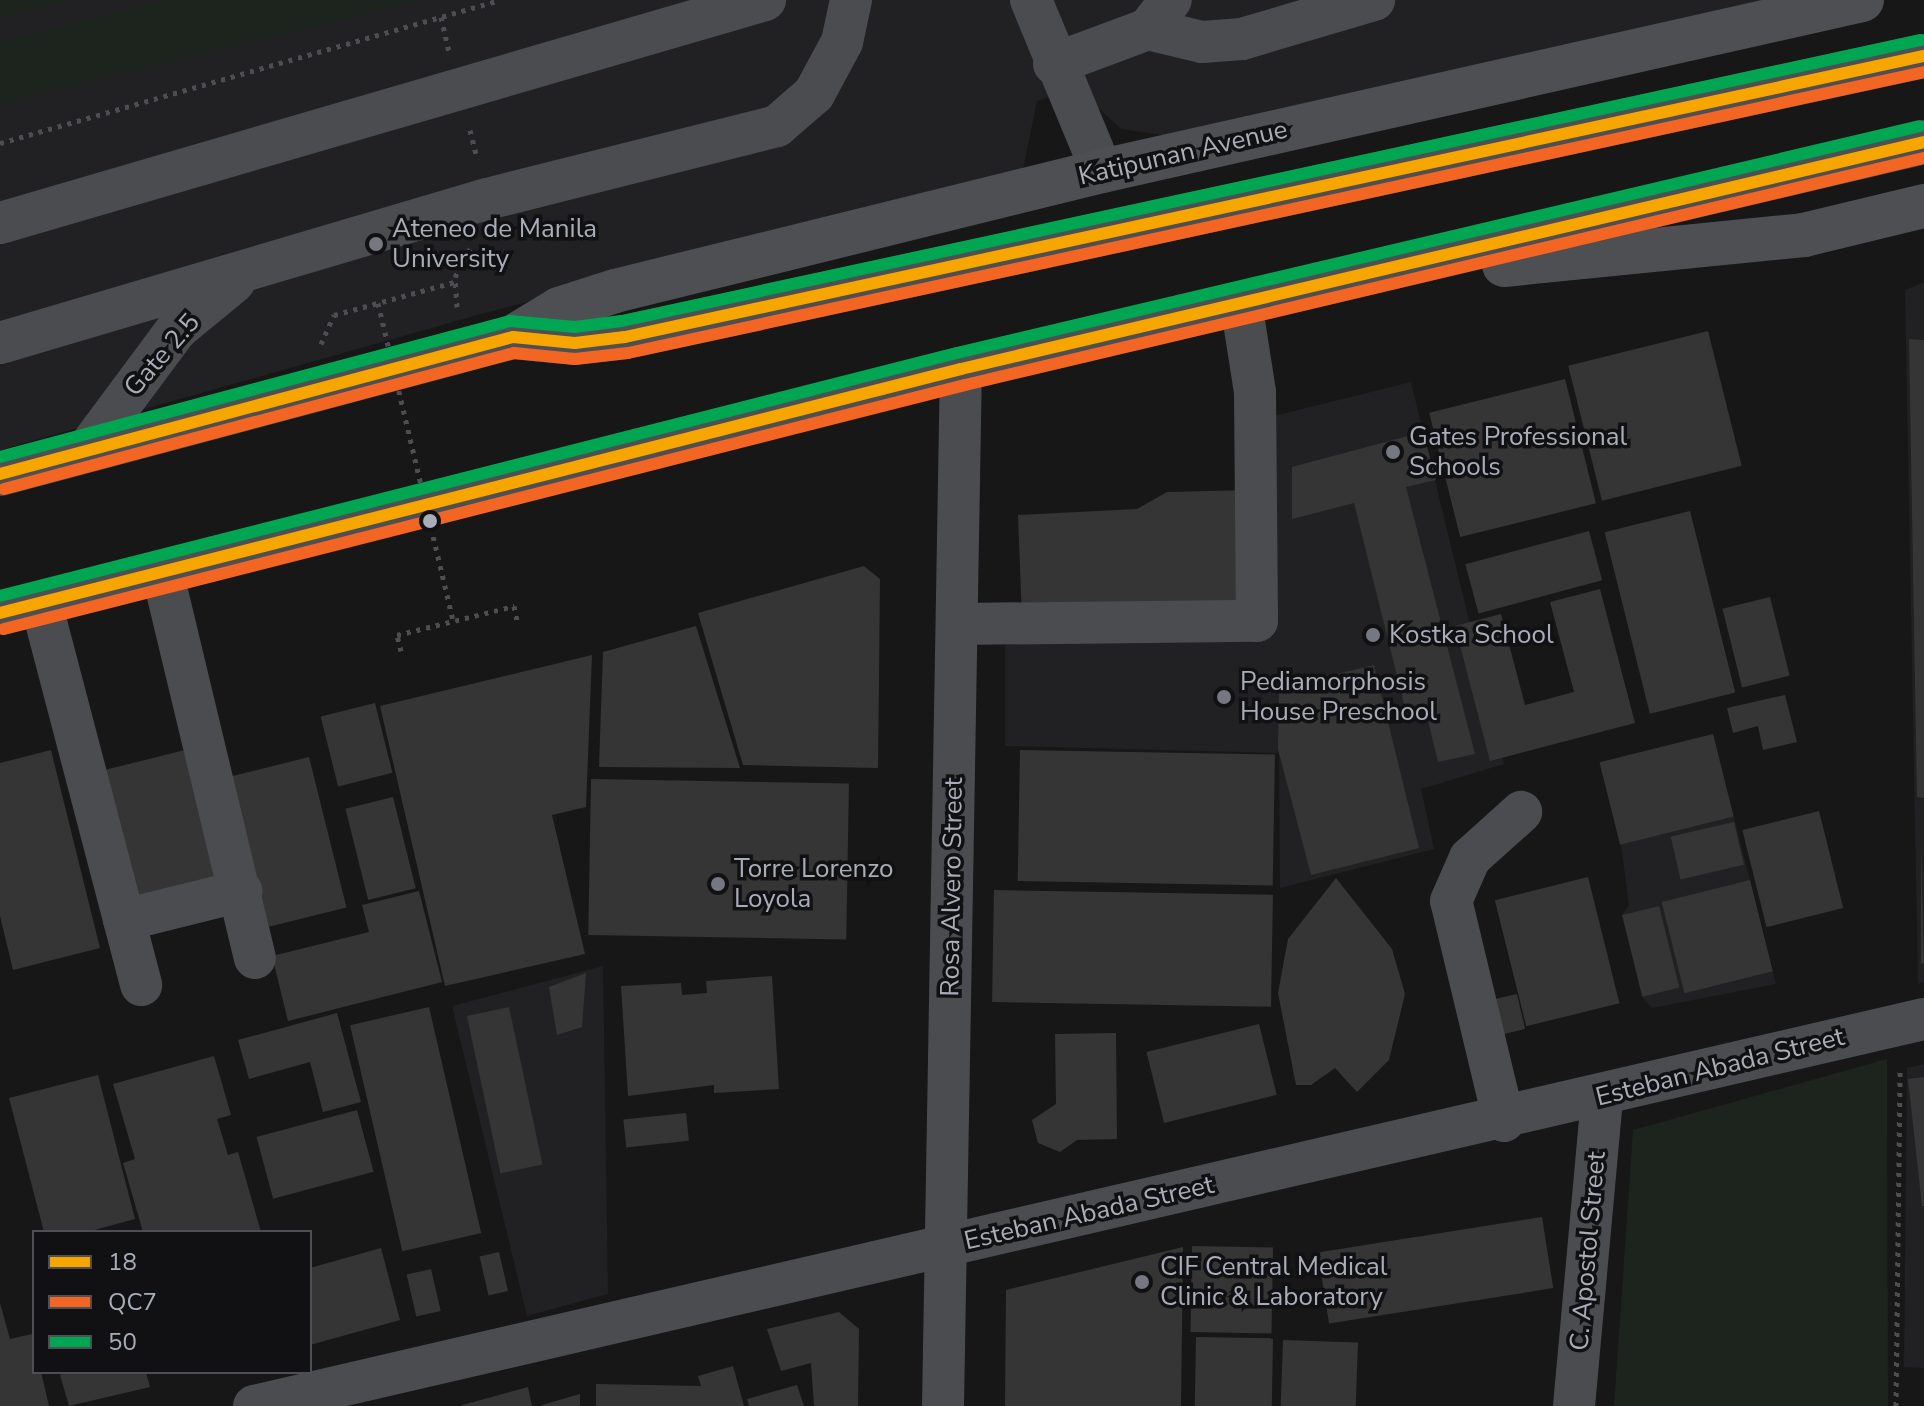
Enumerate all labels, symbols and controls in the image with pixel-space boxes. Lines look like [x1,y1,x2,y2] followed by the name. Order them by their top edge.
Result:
[1076,114,1290,192] street label: Katipunan Avenue
[392,213,597,274] place label: Ateneo de Manila University
[367,235,385,253] marker: Ateneo de Manila University
[118,307,206,403] street label: Gate 2.5
[1409,421,1627,482] place label: Gates Professional Schools
[1384,443,1402,461] marker: Gates Professional Schools
[422,513,438,529] unlabelled marker
[1389,619,1554,651] place label: Kostka School
[1364,626,1382,644] marker: Kostka School
[1240,666,1437,728] place label: Pediamorphosis House Preschool
[1215,688,1233,706] marker: Pediamorphosis House Preschool
[934,777,970,997] street label: Rosa Alvero Street
[734,853,894,914] place label: Torre Lorenzo Loyola
[709,875,727,893] marker: Torre Lorenzo Loyola
[1593,1021,1847,1113] street label: Esteban Abada Street
[1564,1150,1612,1352] street label: C. Apostol Street
[961,1169,1217,1257] street label: Esteban Abada Street
[32,1230,312,1374] legend
[108,1246,137,1278] text: 18
[1160,1251,1387,1312] place label: CIF Central Medical Clinic & Laboratory
[1131,1271,1153,1293] marker: CIF Central Medical Clinic & Laboratory
[108,1286,157,1318] text: QC7
[108,1326,137,1358] text: 50

